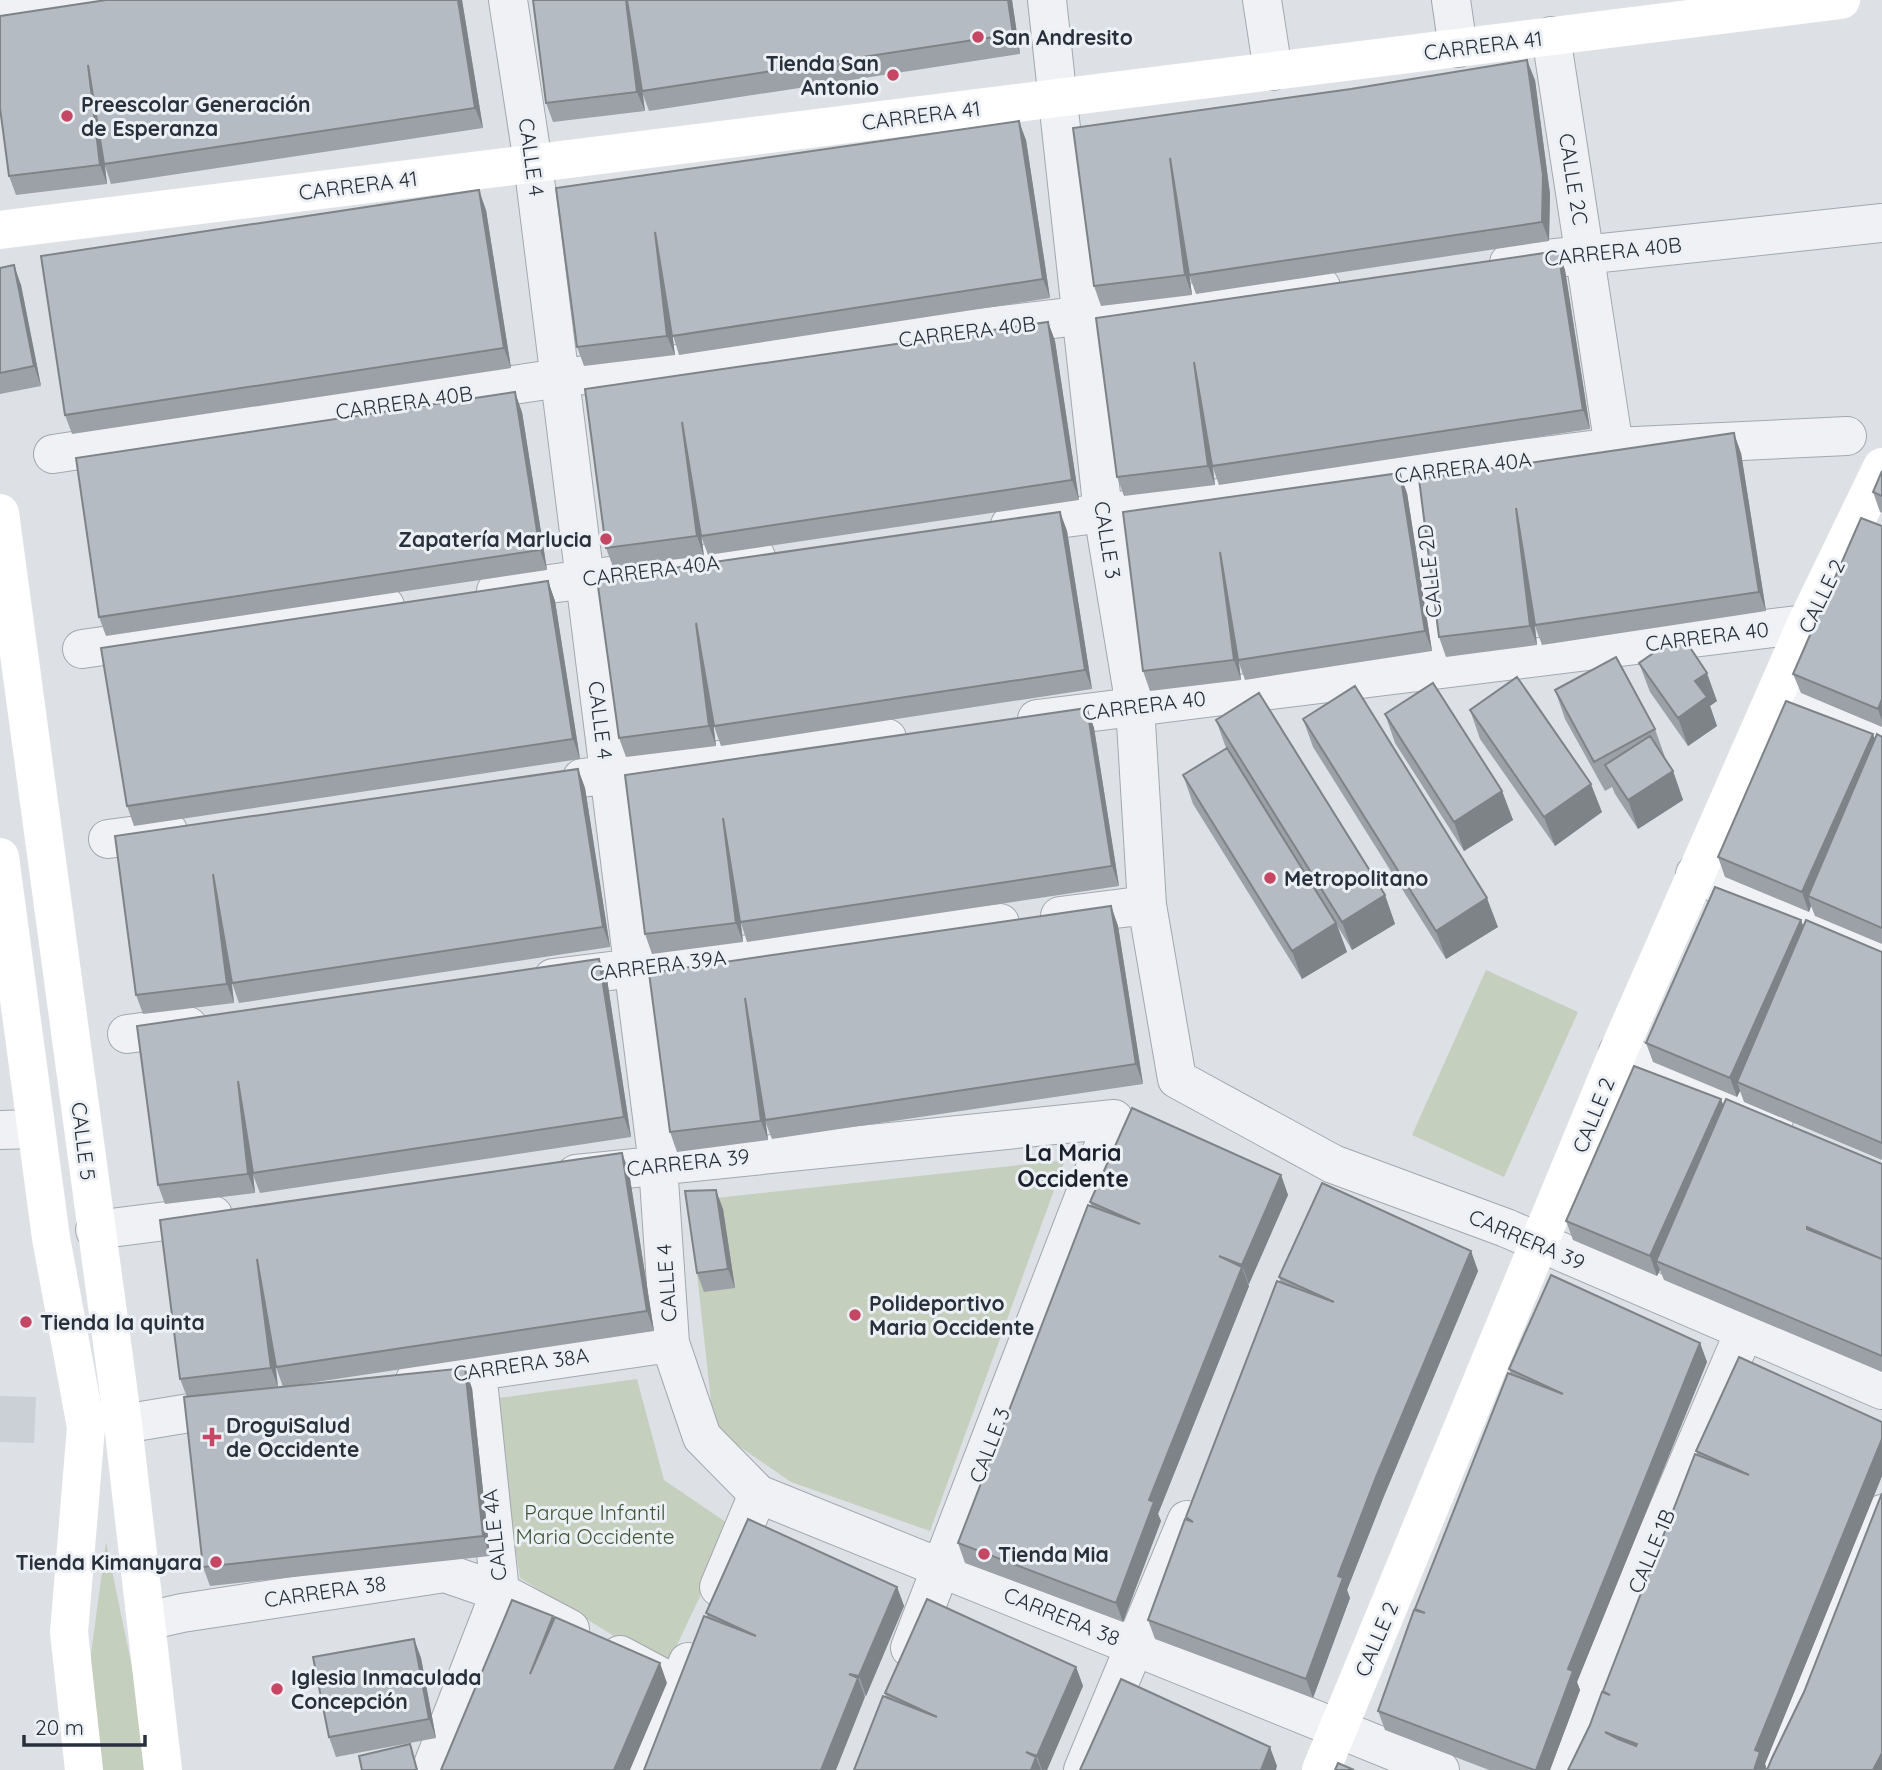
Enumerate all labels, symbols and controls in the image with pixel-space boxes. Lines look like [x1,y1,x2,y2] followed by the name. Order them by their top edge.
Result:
[992,24,1133,50] place label: San Andresito
[1422,25,1544,65] street label: CARRERA 41
[970,29,986,45] marker: San Andresito
[765,50,879,100] place label: Tienda San Antonio
[885,67,901,83] marker: Tienda San Antonio
[81,91,311,141] place label: Preescolar Generación de Esperanza
[860,95,982,135] street label: CARRERA 41
[59,108,75,124] marker: Preescolar Generación de Esperanza
[514,116,550,198] street label: CALLE 4
[1554,131,1594,227] street label: CALLE 2C
[297,165,419,205] street label: CARRERA 41
[1543,231,1683,271] street label: CARRERA 40B
[897,310,1037,352] street label: CARRERA 40B
[334,380,474,424] street label: CARRERA 40B
[1393,446,1533,488] street label: CARRERA 40A
[1089,499,1127,581] street label: CALLE 3
[1411,523,1447,619] street label: CALLE 2D
[398,526,592,552] place label: Zapatería Marlucia
[598,531,614,547] marker: Zapatería Marlucia
[581,549,721,591] street label: CARRERA 40A
[1792,555,1850,637] street label: CALLE 2
[1644,616,1770,656] street label: CARRERA 40
[583,680,619,760] street label: CALLE 4
[1081,685,1207,725] street label: CARRERA 40
[1284,865,1428,891] place label: Metropolitano
[1262,870,1278,886] marker: Metropolitano
[588,944,728,986] street label: CARRERA 39A
[1566,1074,1620,1156] street label: CALLE 2
[66,1100,102,1182] street label: CALLE 5
[1017,1138,1129,1193] district label: La Maria Occidente
[625,1143,751,1181] street label: CARRERA 39
[1465,1203,1589,1275] street label: CARRERA 39
[650,1243,682,1323] street label: CALLE 4
[869,1290,1034,1340] place label: Polideportivo Maria Occidente
[847,1307,863,1323] marker: Polideportivo Maria Occidente
[40,1309,205,1335] place label: Tienda la quinta
[18,1314,34,1330] marker: Tienda la quinta
[452,1342,590,1386] street label: CARRERA 38A
[963,1404,1015,1486] street label: CALLE 3
[226,1412,359,1462] place label: DroguiSalud de Occidente
[204,1429,220,1445] marker: DroguiSalud de Occidente
[476,1488,512,1582] street label: CALLE 4A
[515,1499,675,1549] park label: Parque Infantil Maria Occidente
[1622,1505,1680,1597] street label: CALLE 1B
[998,1541,1109,1567] place label: Tienda Mia
[976,1546,992,1562] marker: Tienda Mia
[15,1549,202,1575] place label: Tienda Kimanyara
[208,1554,224,1570] marker: Tienda Kimanyara
[262,1570,388,1612] street label: CARRERA 38
[1000,1581,1124,1651] street label: CARRERA 38
[1349,1598,1403,1680] street label: CALLE 2
[291,1664,482,1714] place label: Iglesia Inmaculada Concepción
[269,1681,285,1697] marker: Iglesia Inmaculada Concepción
[24,1704,145,1748] scale bar
[35,1714,84,1740] text: 20 m

